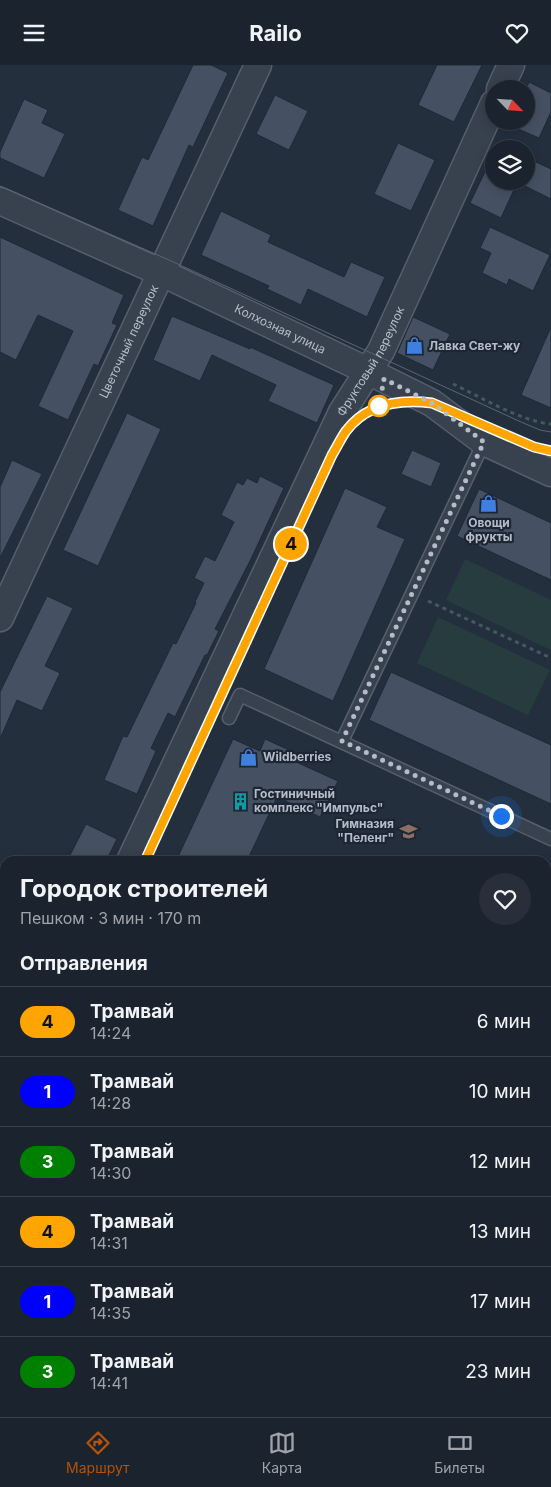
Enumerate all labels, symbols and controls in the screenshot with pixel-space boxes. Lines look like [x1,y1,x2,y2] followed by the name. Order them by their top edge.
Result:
[20,19,48,47] icon: menu
[503,19,531,47] icon: heart
[249,20,302,46] text: Railo
[485,80,535,130] north arrow
[485,80,535,190] map controls
[485,140,535,190] button: layers
[96,282,162,401] street label: Цветочный переулок
[232,301,328,357] street label: Колхозная улица
[333,303,408,419] street label: Фруктовый переулок
[405,336,425,356] shop icon: Лавка Свет-жу
[429,338,521,353] place label: Лавка Свет-жу
[368,395,390,417] unlabelled marker
[479,494,499,514] shop icon: Овощи фрукты
[466,515,512,544] place label: Овощи фрукты
[275,528,307,560] line badge: 4
[285,533,297,554] text: 4
[239,747,259,767] shop icon: Wildberries
[263,749,332,764] place label: Wildberries
[254,786,383,815] place label: Гостиничный комплекс "Импульс"
[230,791,250,811] building icon: Гостиничный комплекс "Импульс"
[489,804,514,829] your location
[335,816,394,845] place label: Гимназия "Пеленг"
[398,821,418,841] school or university icon: Гимназия "Пеленг"
[479,873,531,925] button: heart
[20,874,268,903] text: Городок строителей
[20,908,201,928] text: Пешком · 3 мин · 170 m
[20,952,148,975] text: Отправления
[90,1000,174,1023] text: Трамвай
[477,1010,531,1033] text: 6 мин
[41,1011,54,1032] text: 4
[90,1023,131,1043] text: 14:24
[90,1070,174,1093] text: Трамвай
[469,1080,531,1103] text: 10 мин
[44,1081,51,1102] text: 1
[90,1093,131,1113] text: 14:28
[90,1140,174,1163] text: Трамвай
[469,1150,531,1173] text: 12 мин
[42,1151,53,1172] text: 3
[90,1163,131,1183] text: 14:30
[90,1210,174,1233] text: Трамвай
[469,1220,531,1243] text: 13 мин
[41,1221,54,1242] text: 4
[90,1233,128,1253] text: 14:31
[90,1280,174,1303] text: Трамвай
[470,1290,531,1313] text: 17 мин
[44,1291,51,1312] text: 1
[90,1303,131,1323] text: 14:35
[90,1350,174,1373] text: Трамвай
[465,1360,531,1383] text: 23 мин
[42,1361,53,1382] text: 3
[90,1373,128,1393] text: 14:41
[66,1429,130,1476] tab: Маршрут
[262,1429,302,1476] tab: Карта
[434,1429,485,1476] tab: Билеты

